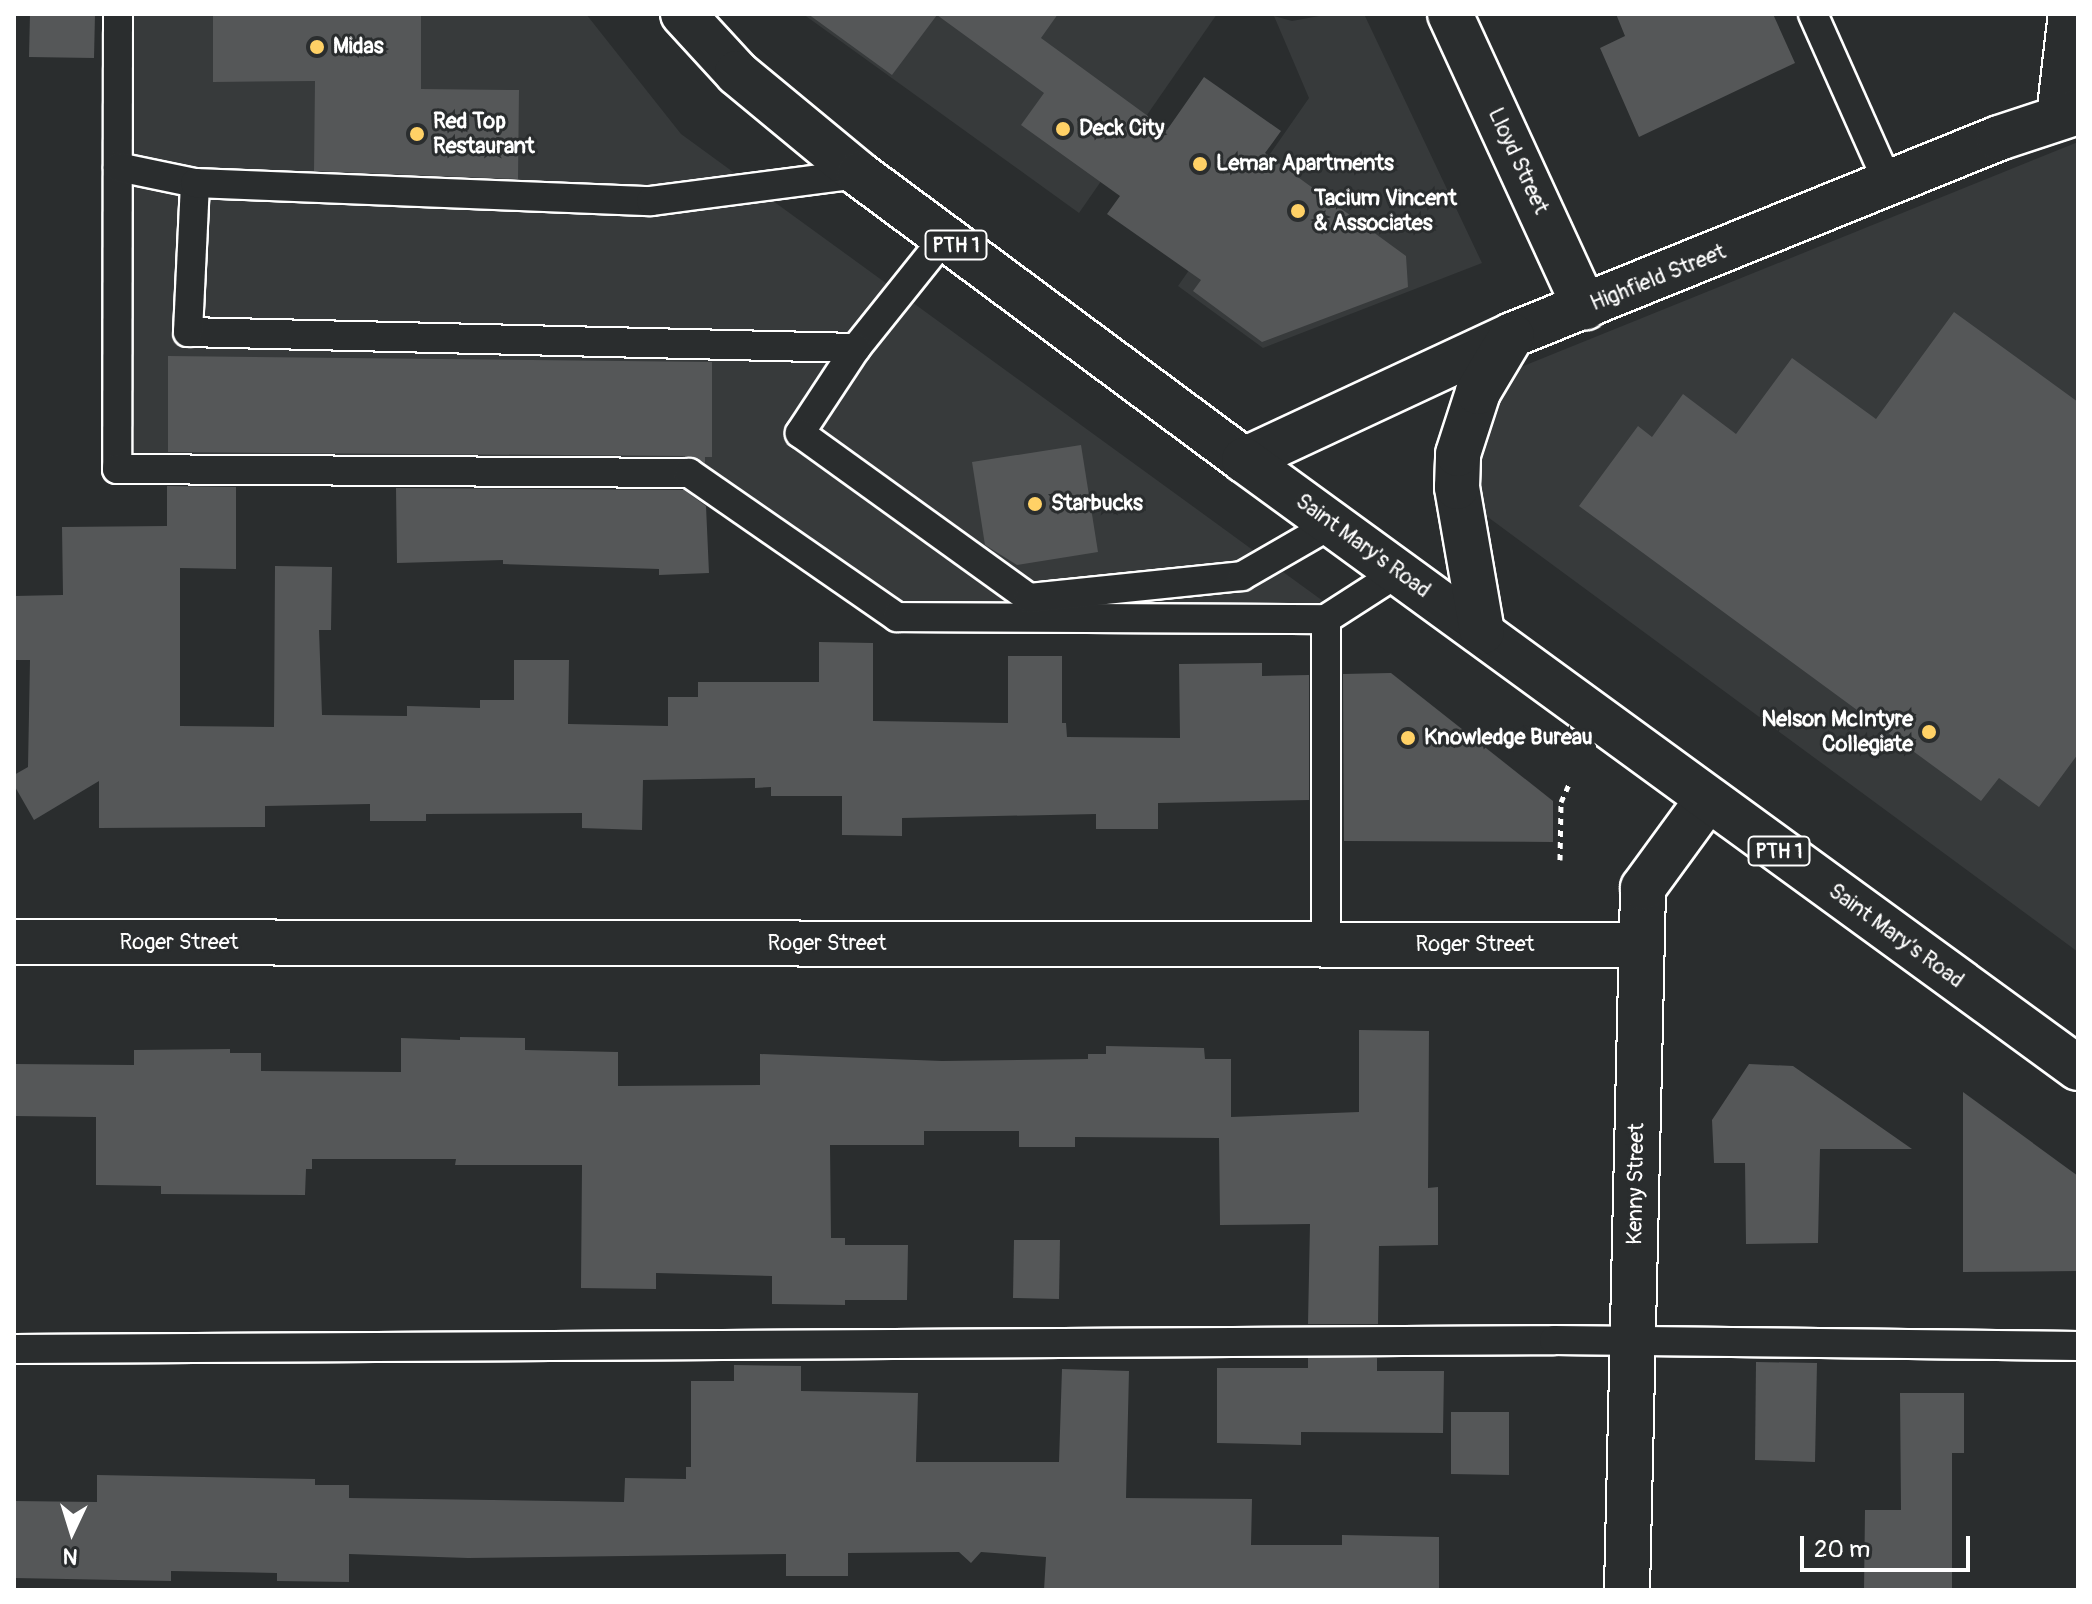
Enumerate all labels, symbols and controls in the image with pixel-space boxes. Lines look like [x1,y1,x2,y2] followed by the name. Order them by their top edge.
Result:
[333,34,384,60] place label: Midas
[308,38,326,56] marker: Midas
[1482,104,1554,218] street label: Lloyd Street
[433,108,535,160] place label: Red Top Restaurant
[1079,116,1165,142] place label: Deck City
[1054,120,1072,138] marker: Deck City
[408,125,426,143] marker: Red Top Restaurant
[1216,151,1394,177] place label: Lemar Apartments
[1191,155,1209,173] marker: Lemar Apartments
[1314,185,1457,236] place label: Tacium Vincent & Associates
[1289,202,1307,220] marker: Tacium Vincent & Associates
[924,229,988,261] road number: PTH 1
[1586,239,1730,317] street label: Highfield Street
[1291,488,1435,604] street label: Saint Mary's Road
[1051,491,1143,517] place label: Starbucks
[1026,495,1044,513] marker: Starbucks
[1761,706,1913,758] place label: Nelson McIntyre Collegiate
[1920,723,1938,741] marker: Nelson McIntyre Collegiate
[1424,725,1593,751] place label: Knowledge Bureau
[1399,729,1417,747] marker: Knowledge Bureau
[1747,835,1811,867] road number: PTH 1
[1823,878,1969,994] street label: Saint Mary’s Road
[120,930,238,956] street label: Roger Street
[768,931,886,957] street label: Roger Street
[1416,932,1534,958] street label: Roger Street
[1622,1123,1650,1245] street label: Kenny Street
[32,1492,112,1572] north arrow
[1804,1520,1974,1570] scale bar
[1814,1535,1870,1564] text: 20 m
[62,1541,79,1570] text: N

